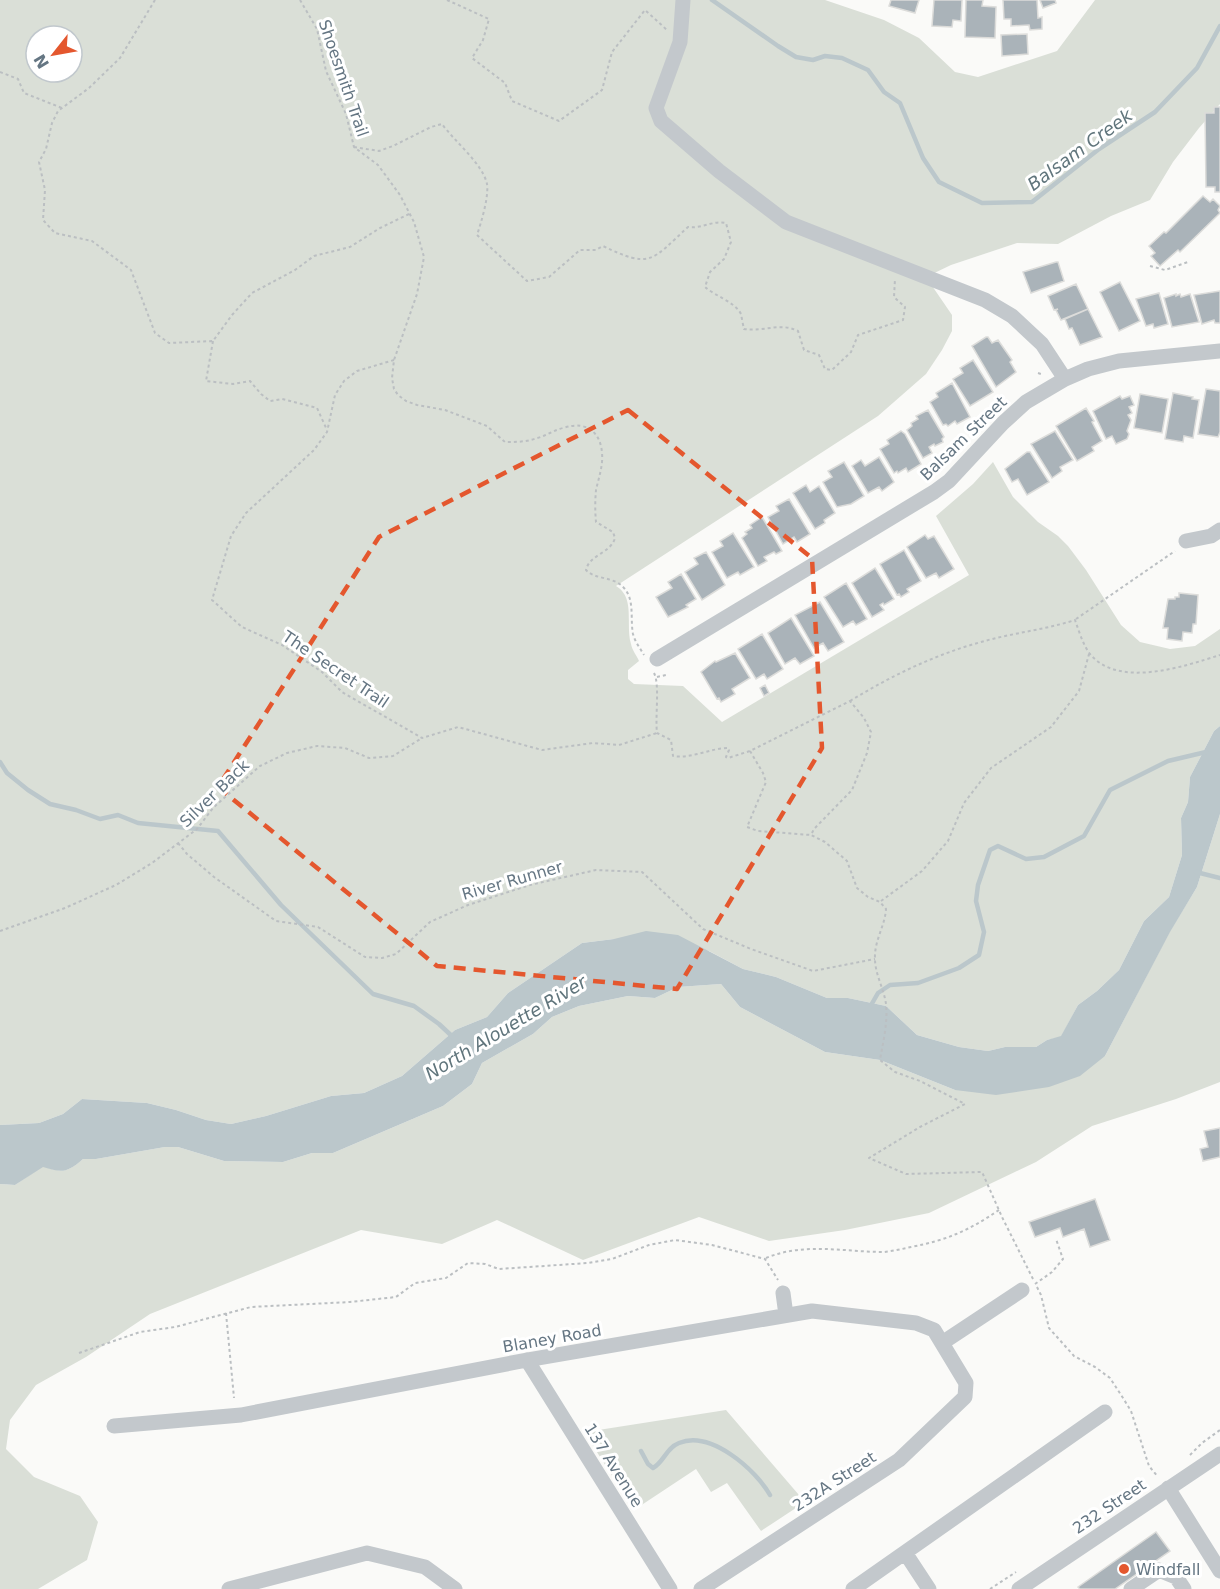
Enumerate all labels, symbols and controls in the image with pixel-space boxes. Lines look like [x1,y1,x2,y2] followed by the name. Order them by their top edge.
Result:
[315,17,372,139] street label: Shoesmith Trail
[24,24,84,84] north arrow
[30,51,53,72] text: N
[1023,104,1138,195] water label: Balsam Creek
[916,392,1010,484] street label: Balsam Street
[278,626,392,712] street label: The Secret Trail
[176,755,253,831] street label: Silver Back
[460,857,565,904] street label: River Runner
[421,970,592,1084] water label: North Alouette River
[501,1320,603,1357] street label: Blaney Road
[580,1420,647,1511] street label: 137 Avenue
[789,1448,879,1515] street label: 232A Street
[1069,1475,1150,1538] street label: 232 Street
[1136,1560,1201,1579] place label: Windfall
[1117,1562,1131,1576] marker: Windfall

